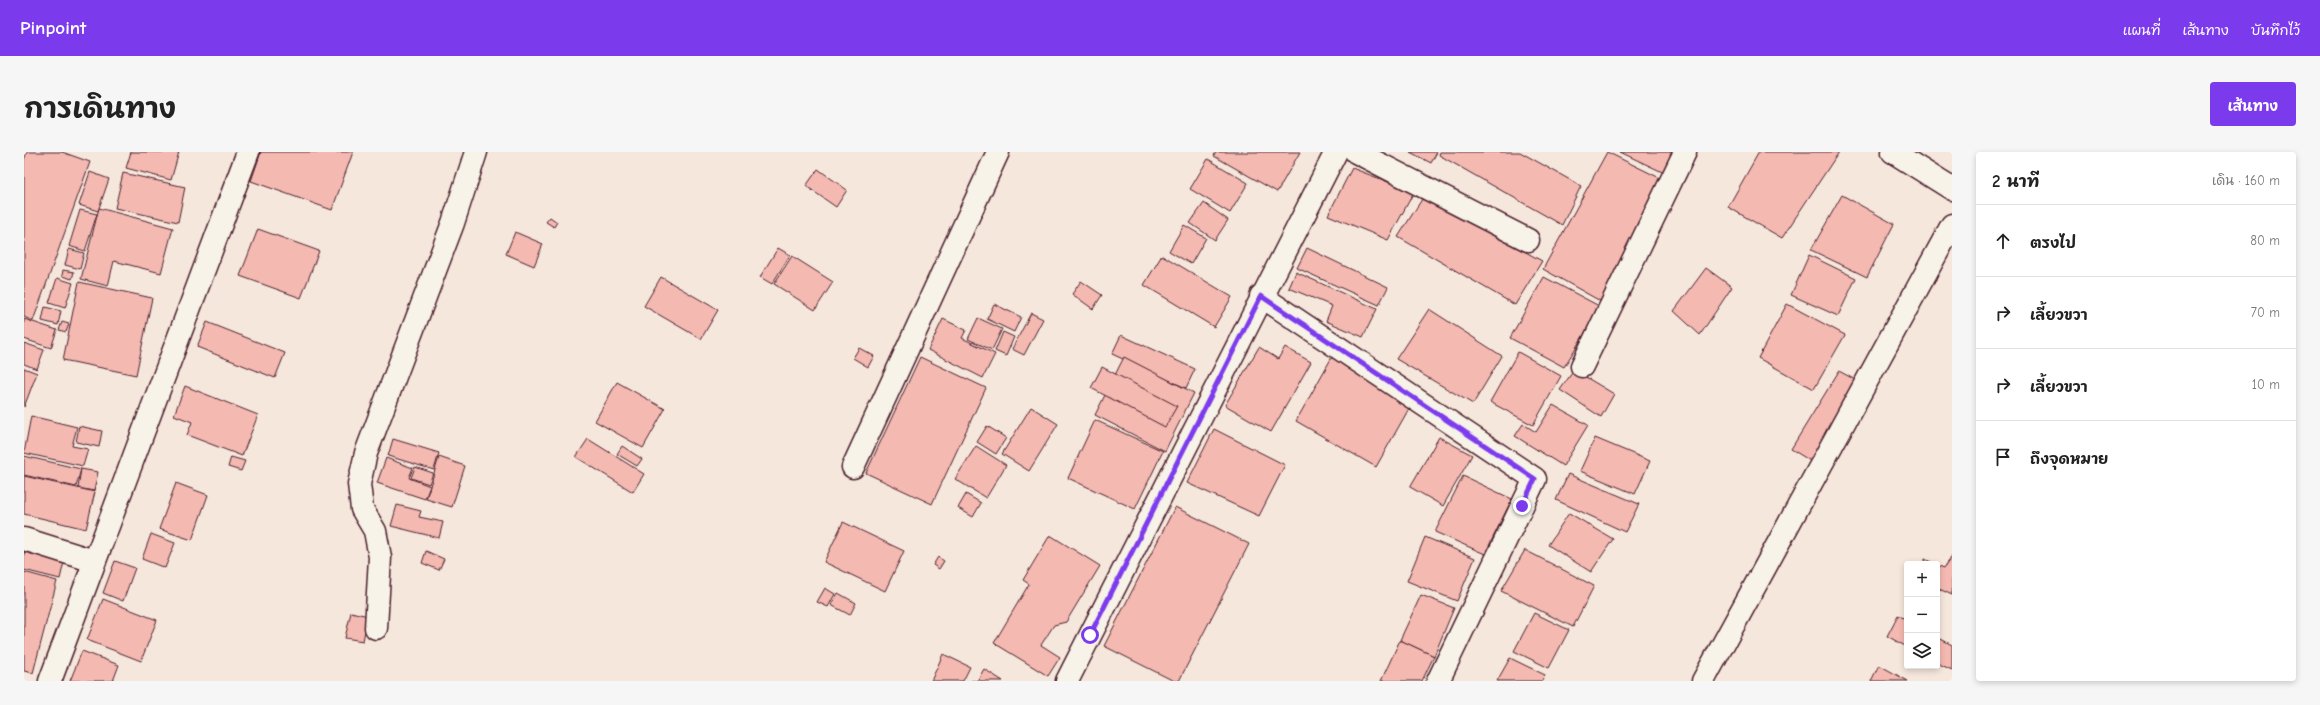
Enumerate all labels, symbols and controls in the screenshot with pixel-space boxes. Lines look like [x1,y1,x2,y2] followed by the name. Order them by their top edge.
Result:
[20,17,86,39] text: Pinpoint
[2123,22,2160,39] text: แผนที่
[2182,22,2229,39] text: เส้นทาง
[2251,22,2300,39] text: บันทึกไว้
[2210,82,2296,126] button: เส้นทาง
[24,93,176,125] text: การเดินทาง
[1992,172,2039,191] text: 2 นาที
[2212,173,2280,188] text: เดิน · 160 m
[1992,230,2014,252] icon: ahead
[2250,233,2280,248] text: 80 m
[2030,234,2076,252] text: ตรงไป
[1992,302,2014,324] icon: right
[2251,305,2280,320] text: 70 m
[2030,306,2088,324] text: เลี้ยวขวา
[1992,374,2014,396] icon: right
[2252,377,2280,392] text: 10 m
[2030,378,2088,396] text: เลี้ยวขวา
[1992,446,2014,468] icon: arrive
[2030,450,2108,468] text: ถึงจุดหมาย
[1513,497,1531,515] route end
[1904,561,1940,669] map controls
[1904,561,1940,597] button: +
[1904,597,1940,633] button: −
[1081,626,1099,644] route start
[1904,633,1940,669] button: layers

